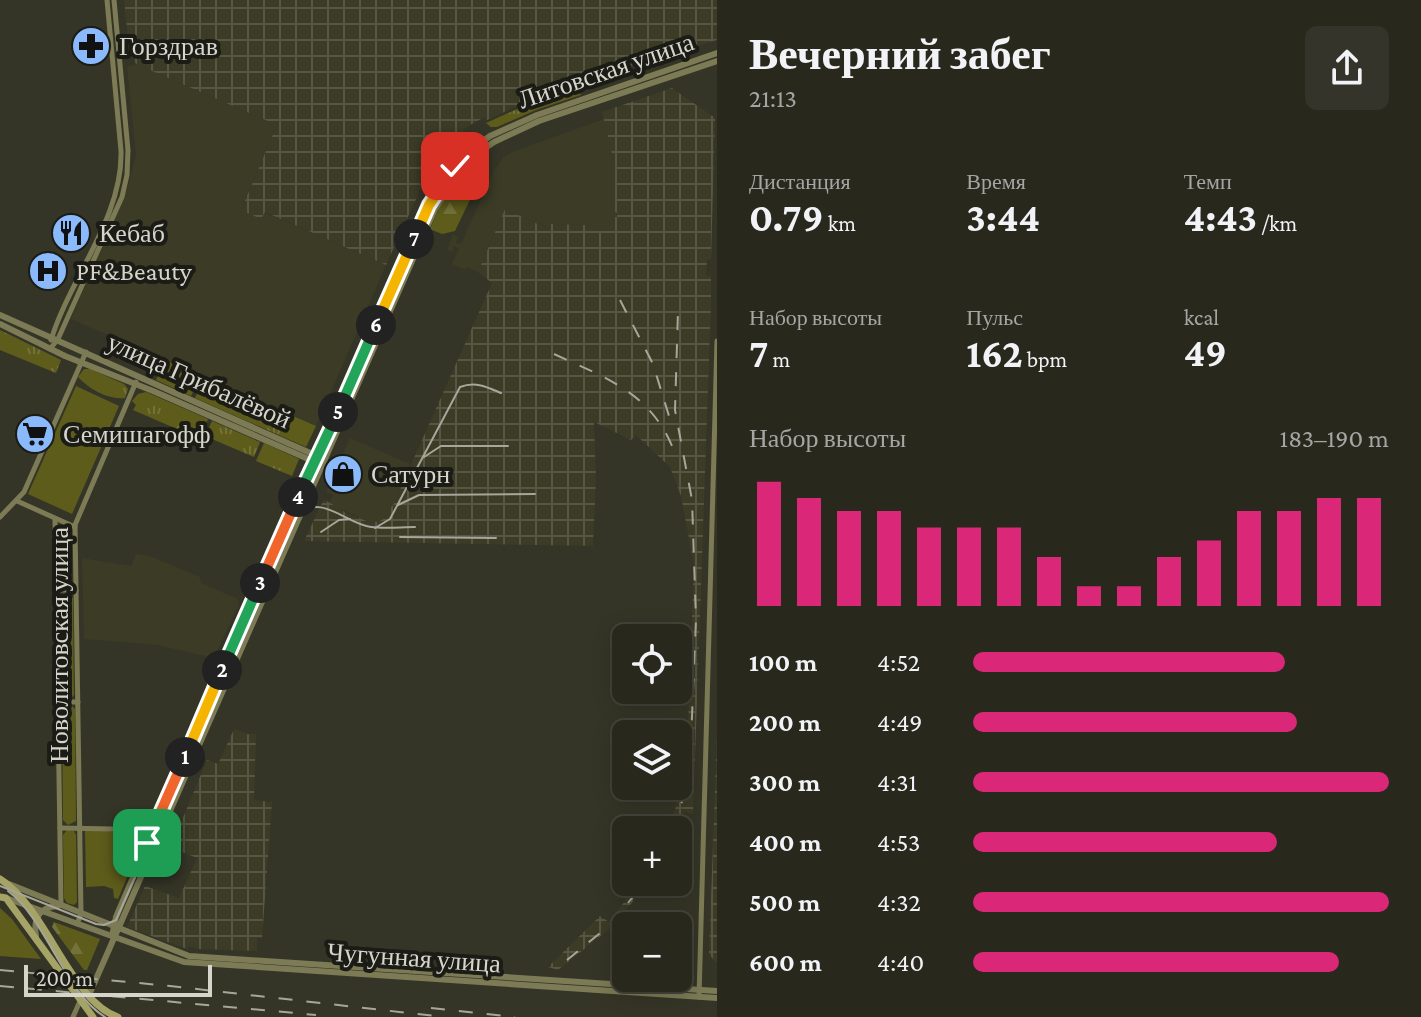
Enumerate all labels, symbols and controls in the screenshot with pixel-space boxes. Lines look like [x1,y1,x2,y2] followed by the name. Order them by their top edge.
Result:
[70,25,112,67] pharmacy icon: Горздрав
[1305,26,1389,110] button: share
[514,27,698,115] street label: Литовская улица
[749,30,1051,78] text: Вечерний забег
[119,32,218,61] place label: Горздрав
[749,84,797,113] text: 21:13
[421,132,489,200] pin
[433,144,477,188] icon: check
[749,169,851,194] text: Дистанция
[966,169,1026,194] text: Время
[1184,169,1232,194] text: Темп
[749,195,824,240] text: 0.79
[966,195,1040,240] text: 3:44
[1184,195,1257,240] text: 4:43
[824,211,856,236] text: km
[1257,211,1297,236] text: /km
[50,212,92,254] restaurant icon: Кебаб
[99,219,165,248] place label: Кебаб
[394,219,434,259] pin: 7
[409,226,419,251] text: 7
[27,250,69,292] hospital icon: PF&Beauty
[76,257,193,286] place label: PF&Beauty
[356,305,396,345] pin: 6
[749,305,882,330] text: Набор высоты
[966,305,1023,330] text: Пульс
[1184,305,1219,330] text: kcal
[370,312,382,337] text: 6
[103,328,295,435] street label: улица Грибалёвой
[1184,330,1227,375] text: 49
[749,331,768,376] text: 7
[966,331,1023,376] text: 162
[768,347,790,372] text: m
[1023,347,1067,372] text: bpm
[318,392,358,432] pin: 5
[333,399,343,424] text: 5
[14,413,56,455] supermarket icon: Семишагофф
[63,420,211,449] place label: Семишагофф
[749,424,906,453] text: Набор высоты
[1280,424,1389,453] text: 183–190 m
[322,453,364,495] shop icon: Сатурн
[371,460,450,489] place label: Сатурн
[278,477,318,517] pin: 4
[292,484,304,509] text: 4
[45,527,74,763] street label: Новолитовская улица
[240,563,280,603] pin: 3
[255,570,265,595] text: 3
[612,624,692,992] map controls
[612,624,692,704] button: locate
[749,648,817,677] text: 100 m
[877,648,920,677] text: 4:52
[202,650,242,690] pin: 2
[216,657,228,682] text: 2
[749,708,821,737] text: 200 m
[877,708,922,737] text: 4:49
[612,720,692,800] button: layers
[165,737,205,777] pin: 1
[181,744,189,769] text: 1
[749,768,820,797] text: 300 m
[877,768,917,797] text: 4:31
[113,809,181,877] pin
[612,816,692,896] button: +
[125,821,169,865] icon: arrive
[749,828,822,857] text: 400 m
[877,828,920,857] text: 4:53
[749,888,820,917] text: 500 m
[877,888,921,917] text: 4:32
[612,912,692,992] button: −
[326,937,502,979] street label: Чугунная улица
[749,948,822,977] text: 600 m
[877,948,924,977] text: 4:40
[24,961,212,997] scale bar
[36,966,93,991] text: 200 m

